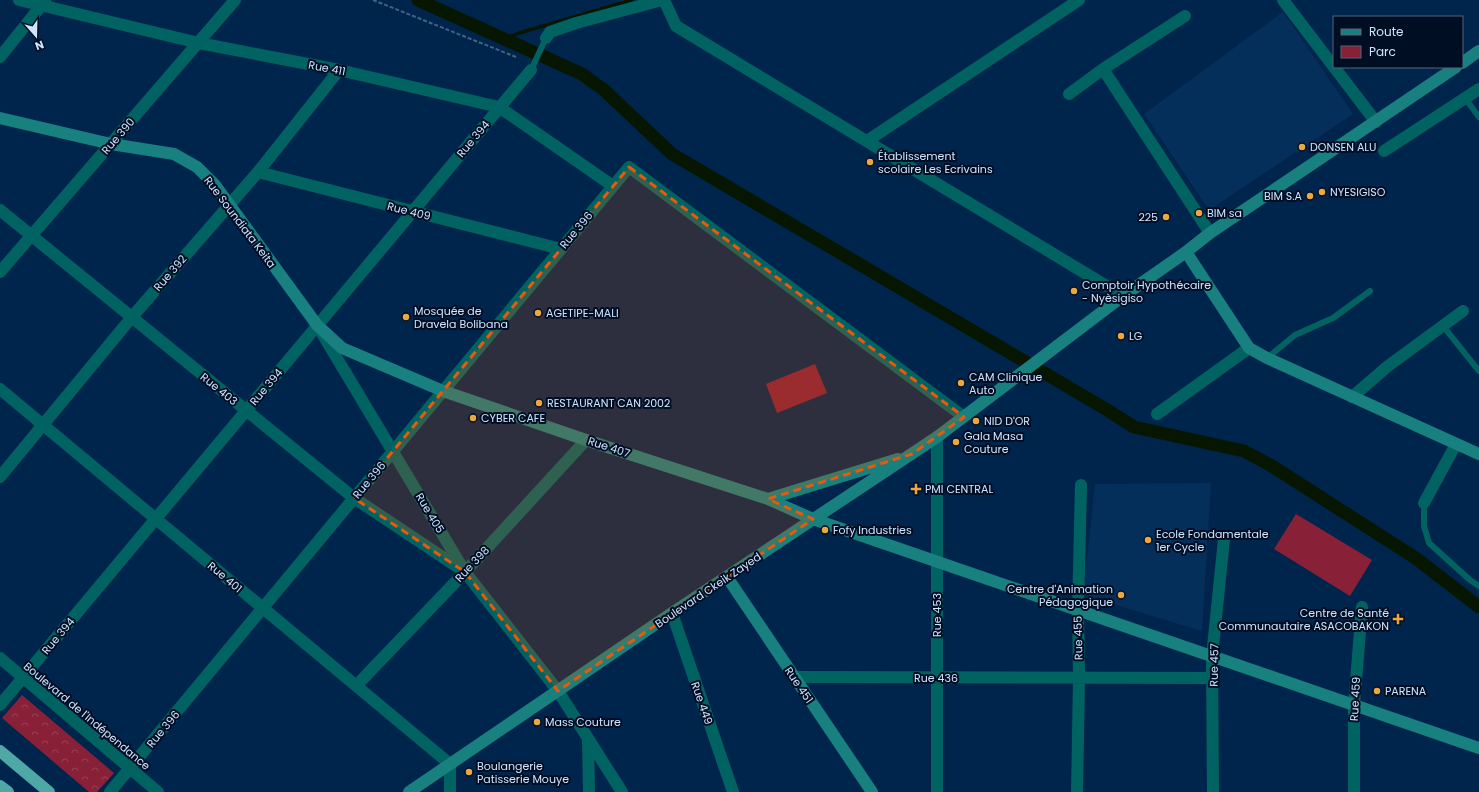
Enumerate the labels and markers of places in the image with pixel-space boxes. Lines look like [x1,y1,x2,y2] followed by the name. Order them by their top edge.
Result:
[1310,139,1377,155] place label: DONSEN ALU
[1297,142,1307,152] marker: DONSEN ALU
[878,148,993,177] place label: Établissement scolaire Les Ecrivains
[865,157,875,167] marker: Établissement scolaire Les Ecrivains
[1330,184,1386,200] place label: NYESIGISO
[1317,187,1327,197] marker: NYESIGISO
[1264,188,1303,204] place label: BIM S.A
[1305,191,1315,201] marker: BIM S.A
[1207,205,1242,221] place label: BIM sa
[1194,208,1204,218] marker: BIM sa
[1138,209,1158,225] place label: 225
[1161,212,1171,222] marker: 225
[1082,277,1211,306] place label: Comptoir Hypothécaire - Nyèsigiso
[1069,286,1079,296] marker: Comptoir Hypothécaire - Nyèsigiso
[414,303,508,332] place label: Mosquée de Dravela Bolibana
[546,305,619,321] place label: AGETIPE-MALI
[533,308,543,318] marker: AGETIPE-MALI
[401,312,411,322] marker: Mosquée de Dravela Bolibana
[1129,328,1143,344] place label: LG
[1116,331,1126,341] marker: LG
[969,369,1042,398] place label: CAM Clinique Auto
[956,378,966,388] marker: CAM Clinique Auto
[547,395,670,411] place label: RESTAURANT CAN 2002
[534,398,544,408] marker: RESTAURANT CAN 2002
[481,410,545,426] place label: CYBER CAFE
[468,413,478,423] marker: CYBER CAFE
[984,413,1030,429] place label: NID D'OR
[971,416,981,426] marker: NID D'OR
[964,428,1023,457] place label: Gala Masa Couture
[951,437,961,447] marker: Gala Masa Couture
[925,481,993,497] place label: PMI CENTRAL
[910,483,922,495] marker: PMI CENTRAL
[833,522,912,538] place label: Fofy Industries
[820,525,830,535] marker: Fofy Industries
[1156,526,1269,555] place label: Ecole Fondamentale 1er Cycle
[1143,535,1153,545] marker: Ecole Fondamentale 1er Cycle
[1007,581,1113,610] place label: Centre d'Animation Pédagogique
[1116,590,1126,600] marker: Centre d'Animation Pédagogique
[1219,605,1389,634] place label: Centre de Santé Communautaire ASACOBAKON
[1392,613,1404,625] marker: Centre de Santé Communautaire ASACOBAKON
[1385,683,1427,699] place label: PARENA
[1372,686,1382,696] marker: PARENA
[545,714,621,730] place label: Mass Couture
[532,717,542,727] marker: Mass Couture
[477,758,569,787] place label: Boulangerie Patisserie Mouye
[464,767,474,777] marker: Boulangerie Patisserie Mouye

